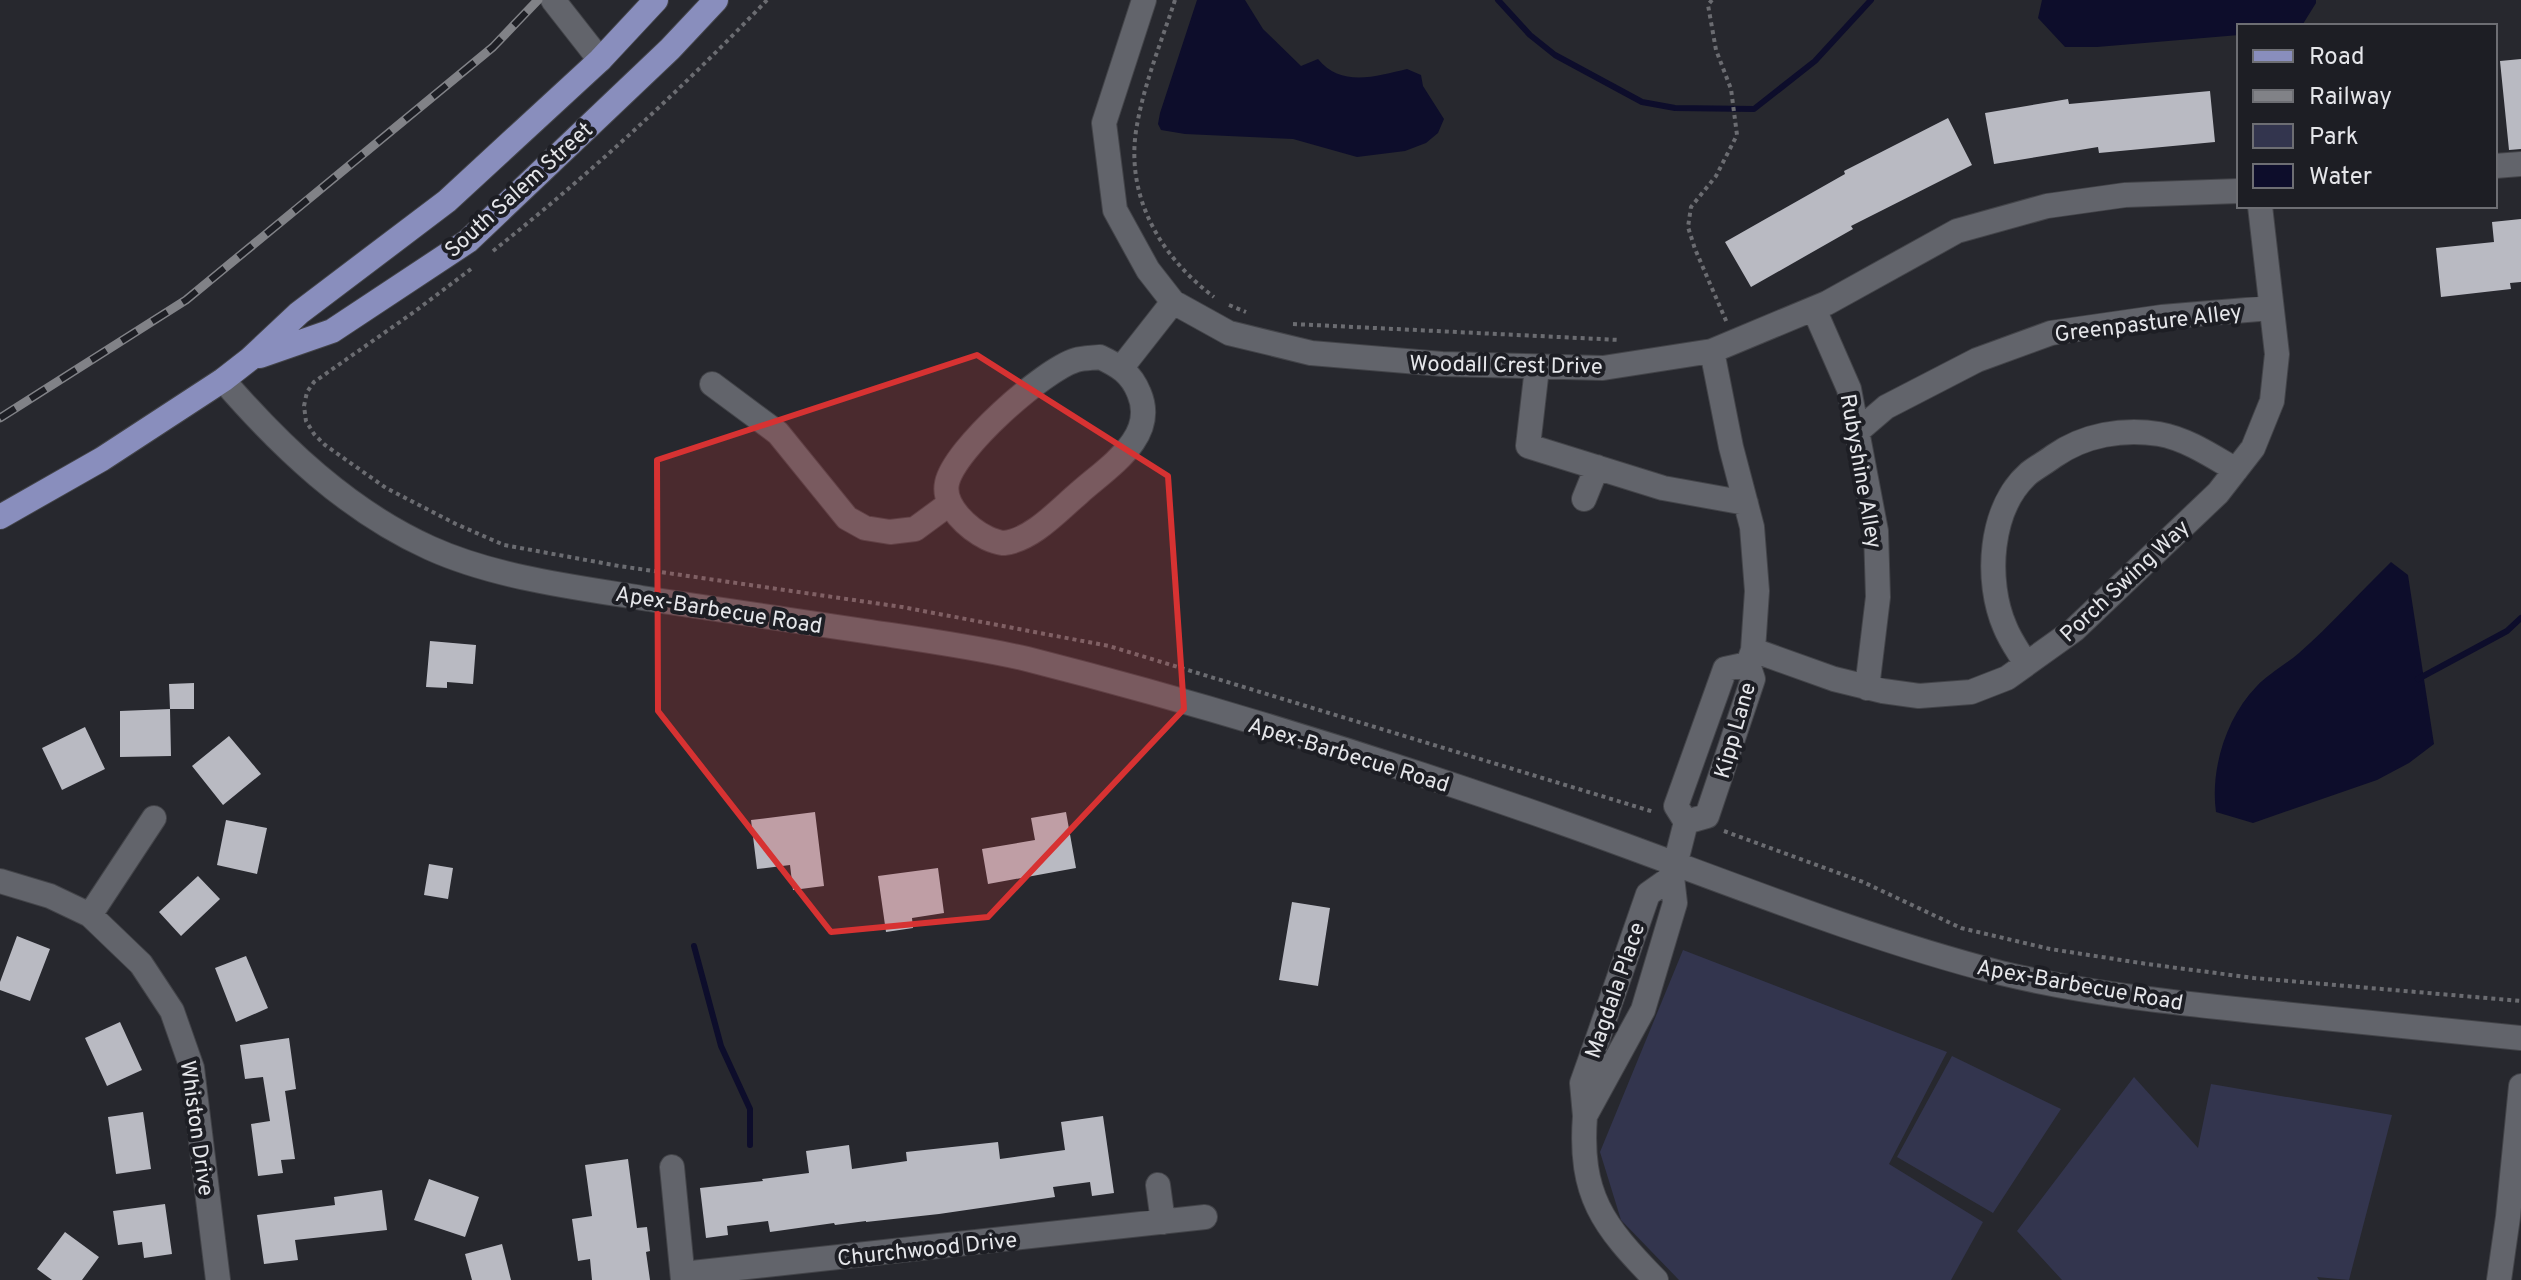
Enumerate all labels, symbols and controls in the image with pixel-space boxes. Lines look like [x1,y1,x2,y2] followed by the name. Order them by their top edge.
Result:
[2237,24,2497,208] legend
[2309,43,2365,73] text: Road
[2309,83,2392,113] text: Railway
[440,117,599,264] street label: South Salem Street
[2309,123,2359,153] text: Park
[2309,163,2372,193] text: Water
[2053,300,2243,349] street label: Greenpasture Alley
[1409,351,1603,382] street label: Woodall Crest Drive
[1833,392,1886,551] street label: Rubyshine Alley
[2055,515,2196,649] street label: Porch Swing Way
[613,582,824,641] street label: Apex-Barbecue Road
[1710,680,1763,782] street label: Kipp Lane
[1244,713,1452,800] street label: Apex-Barbecue Road
[1580,919,1652,1062] street label: Magdala Place
[1974,955,2185,1018] street label: Apex-Barbecue Road
[173,1059,218,1198] street label: Whiston Drive
[836,1228,1019,1273] street label: Churchwood Drive

